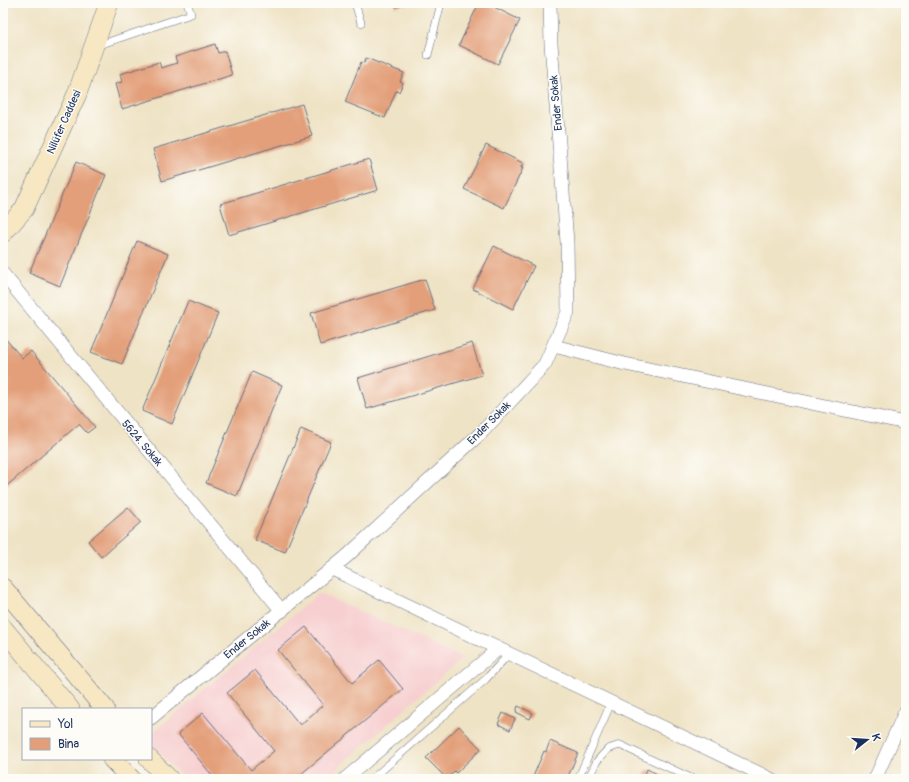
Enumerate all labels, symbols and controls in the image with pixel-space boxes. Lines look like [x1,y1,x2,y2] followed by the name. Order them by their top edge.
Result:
[547,74,565,131] street label: Ender Sokak
[44,88,84,156] street label: Nilüfer Caddesi
[465,398,514,447] street label: Ender Sokak
[119,417,165,469] street label: 5624. Sokak
[221,616,273,662] street label: Ender Sokak
[22,708,152,760] legend
[57,717,73,732] text: Yol
[847,720,887,760] north arrow
[869,732,883,743] text: K
[58,737,80,752] text: Bina

